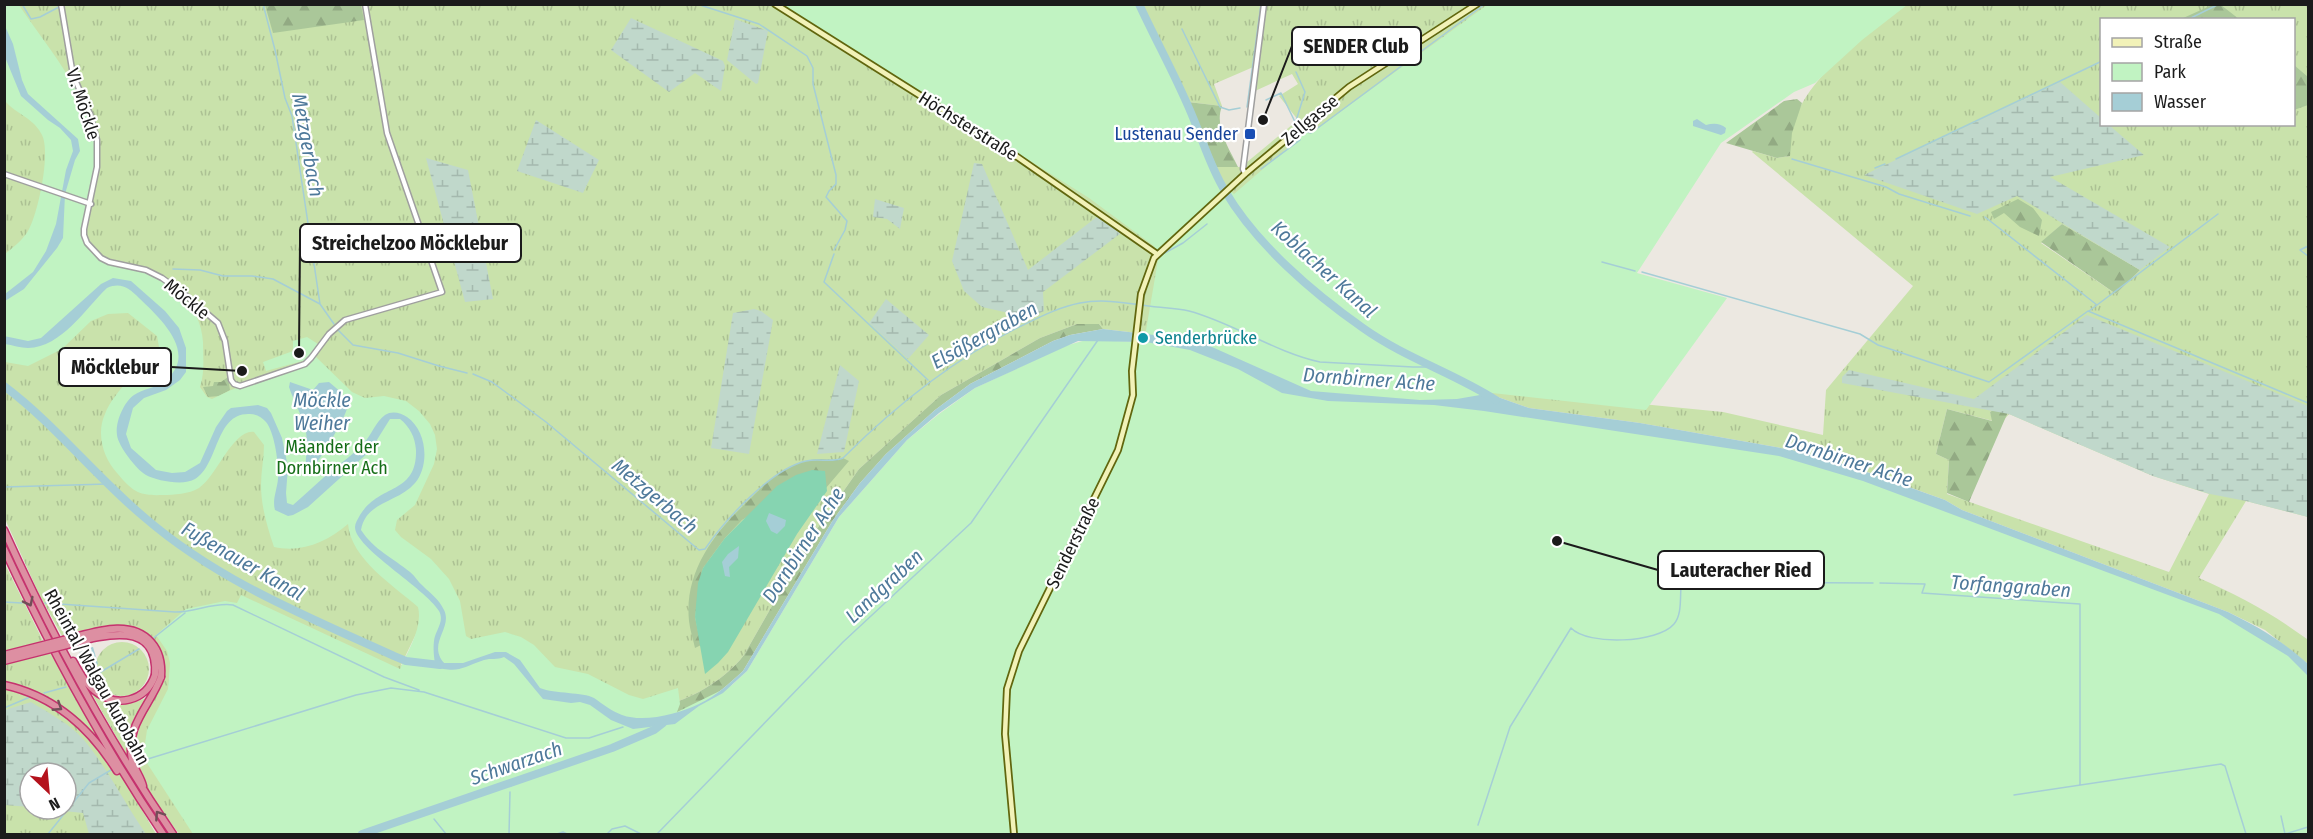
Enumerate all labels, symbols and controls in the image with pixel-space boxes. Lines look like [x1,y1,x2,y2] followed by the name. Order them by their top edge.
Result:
[2100,18,2295,126] legend
[1292,27,1421,65] callout: SENDER Club
[2154,31,2202,53] text: Straße
[1303,34,1409,58] text: SENDER Club
[2154,61,2187,83] text: Park
[61,65,105,143] street label: VI. Möckle
[914,87,1022,165] street label: Höchsterstraße
[1277,90,1343,150] street label: Zellgasse
[287,91,329,199] water label: Metzgerbach
[2154,91,2207,113] text: Wasser
[1115,123,1239,145] place label: Lustenau Sender
[1243,127,1257,141] marker: Lustenau Sender
[1266,215,1382,323] water label: Koblacher Kanal
[300,224,521,262] callout: Streichelzoo Möcklebur
[312,231,509,255] text: Streichelzoo Möcklebur
[160,274,214,324] street label: Möckle
[927,296,1041,374] water label: Elsäßergraben
[1155,327,1257,349] place label: Senderbrücke
[1136,331,1150,345] marker: Senderbrücke
[59,348,171,386] callout: Möcklebur
[71,355,160,379] text: Möcklebur
[1302,362,1436,396] water label: Dornbirner Ache
[293,388,351,435] water label: Möckle Weiher
[1782,428,1916,492] water label: Dornbirner Ache
[276,436,388,479] park label: Mäander der Dornbirner Ach
[607,453,703,539] water label: Metzgerbach
[757,483,849,607] water label: Dornbirner Ache
[1042,494,1105,592] street label: Senderstraße
[178,516,308,606] water label: Fußenauer Kanal
[840,544,928,628] water label: Landgraben
[1658,551,1824,589] callout: Lauteracher Ried
[1670,558,1812,582] text: Lauteracher Ried
[1950,570,2072,602] water label: Torfanggraben
[39,585,155,769] street label: Rheintal/Walgau Autobahn
[22,596,34,607] one-way arrow
[51,700,62,711] one-way arrow
[466,736,565,790] water label: Schwarzach
[18,761,78,821] north arrow
[46,793,63,815] text: N
[155,811,166,822] one-way arrow

